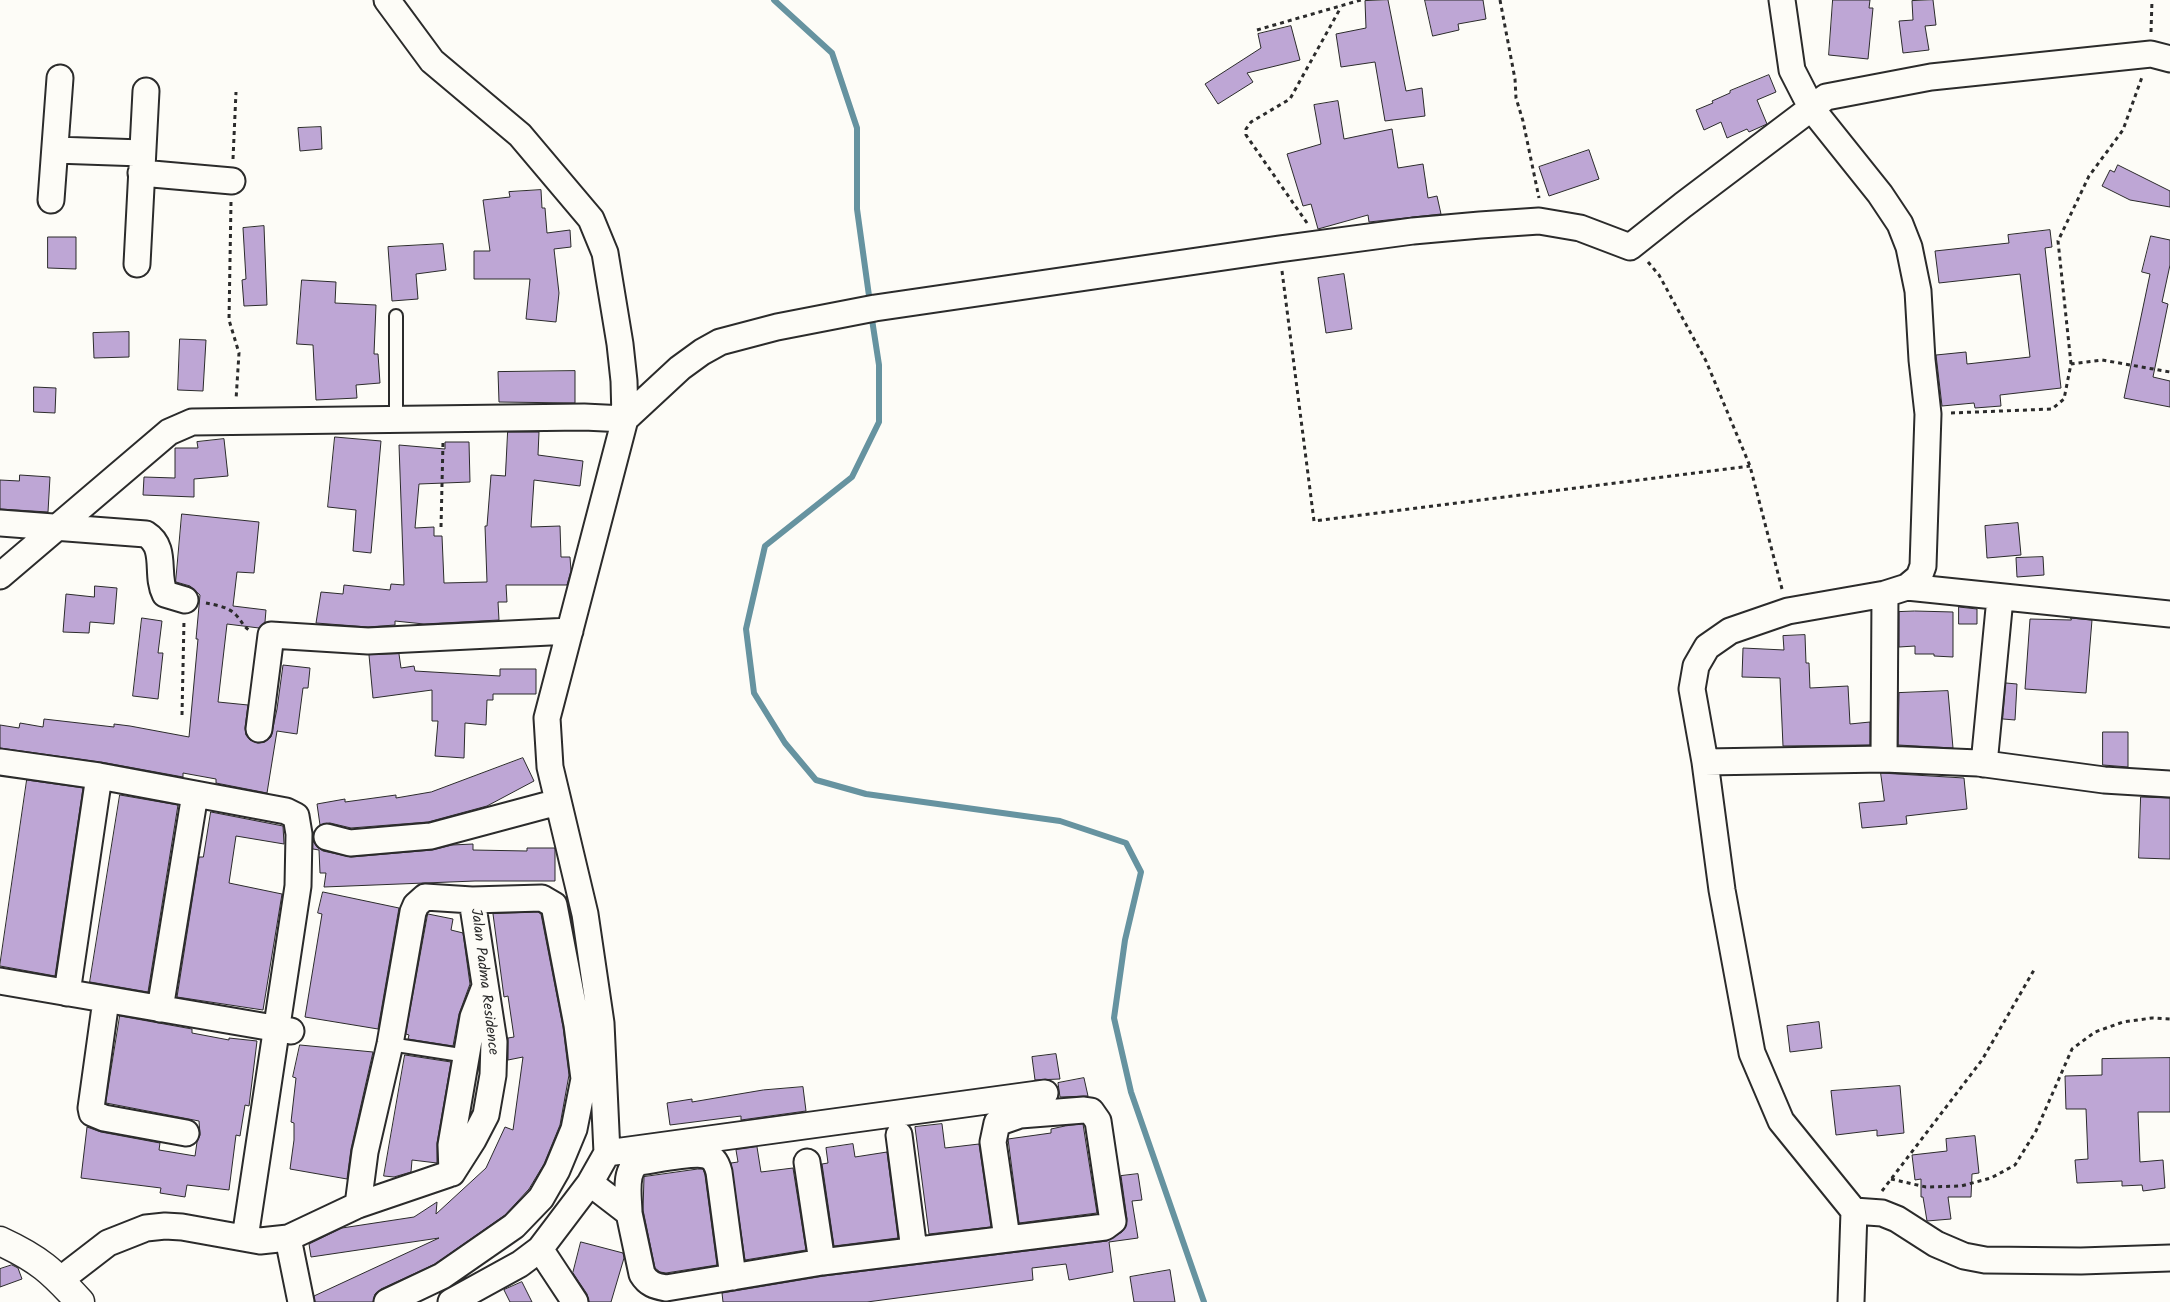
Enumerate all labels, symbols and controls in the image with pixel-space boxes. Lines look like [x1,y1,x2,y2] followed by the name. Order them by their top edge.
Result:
[465,908,501,1056] street label: Jalan Padma Residence

